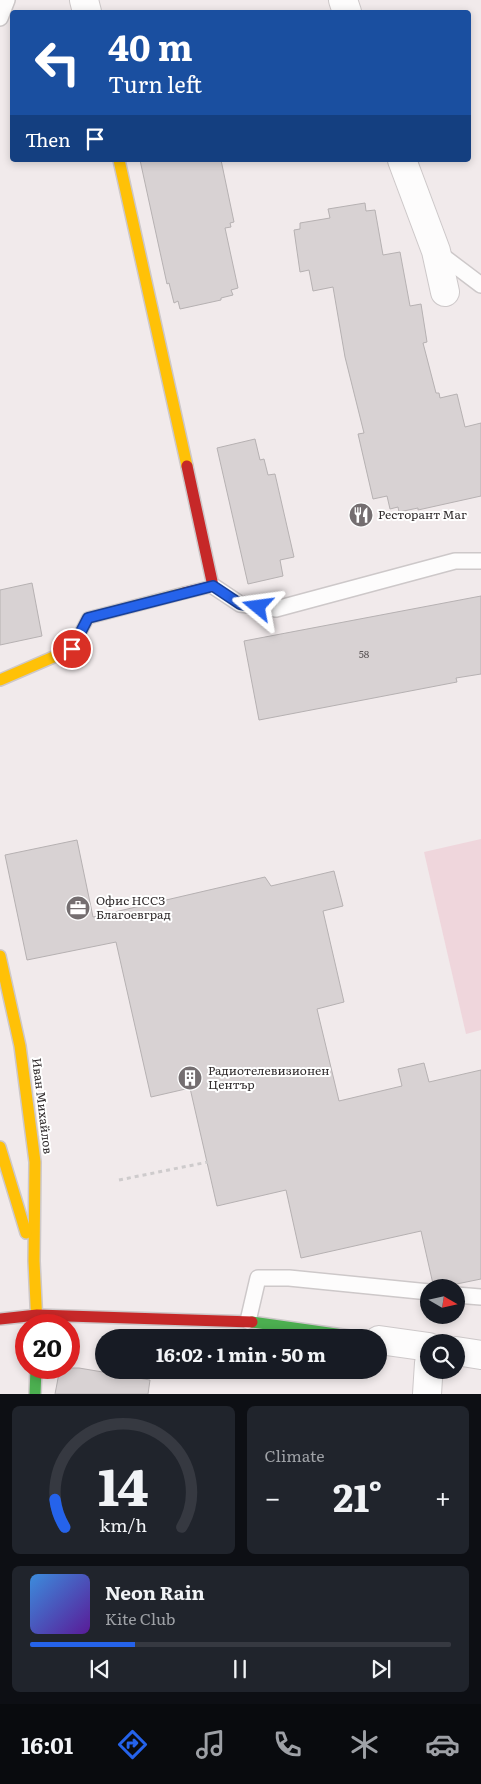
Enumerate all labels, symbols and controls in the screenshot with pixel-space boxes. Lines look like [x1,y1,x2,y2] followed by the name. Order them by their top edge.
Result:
[108,20,193,72] text: 40 m
[25,30,90,95] icon: left
[108,67,202,100] text: Turn left
[25,125,71,153] text: Then
[81,125,109,153] icon: arrive
[348,502,374,528] restaurant icon: Ресторант Маг
[378,505,467,523] place label: Ресторант Маг
[231,580,283,632] position arrow
[51,628,93,670] pin
[58,635,86,663] icon: arrive
[359,646,370,661] house number: 58
[96,891,171,923] place label: Офис НССЗ Благоевград
[65,895,91,921] office icon: Офис НССЗ Благоевград
[28,1057,58,1155] street label: Иван Михайлов
[208,1061,330,1093] place label: Радиотелевизионен Център
[177,1065,203,1091] building icon: Радиотелевизионен Център
[420,1279,465,1324] north arrow
[420,1279,465,1379] map controls
[15,1314,80,1379] speed limit sign: 20
[420,1334,465,1379] button: search
[156,1340,326,1368] text: 16:02 · 1 min · 50 m
[265,1443,325,1467] text: Climate
[98,1445,149,1522] text: 14
[333,1467,383,1524] text: 21°
[265,1475,281,1517] text: −
[435,1475,451,1517] text: +
[99,1511,147,1538] text: km/h
[105,1578,205,1606] text: Neon Rain
[105,1606,176,1630] text: Kite Club
[86,1655,114,1683] icon: previous
[226,1655,254,1683] icon: pause
[367,1655,395,1683] icon: next
[115,1727,150,1762] icon: directions
[193,1727,228,1762] icon: music
[270,1727,305,1762] icon: phone
[347,1727,382,1762] icon: climate
[425,1727,460,1762] icon: car
[21,1728,73,1761] text: 16:01

